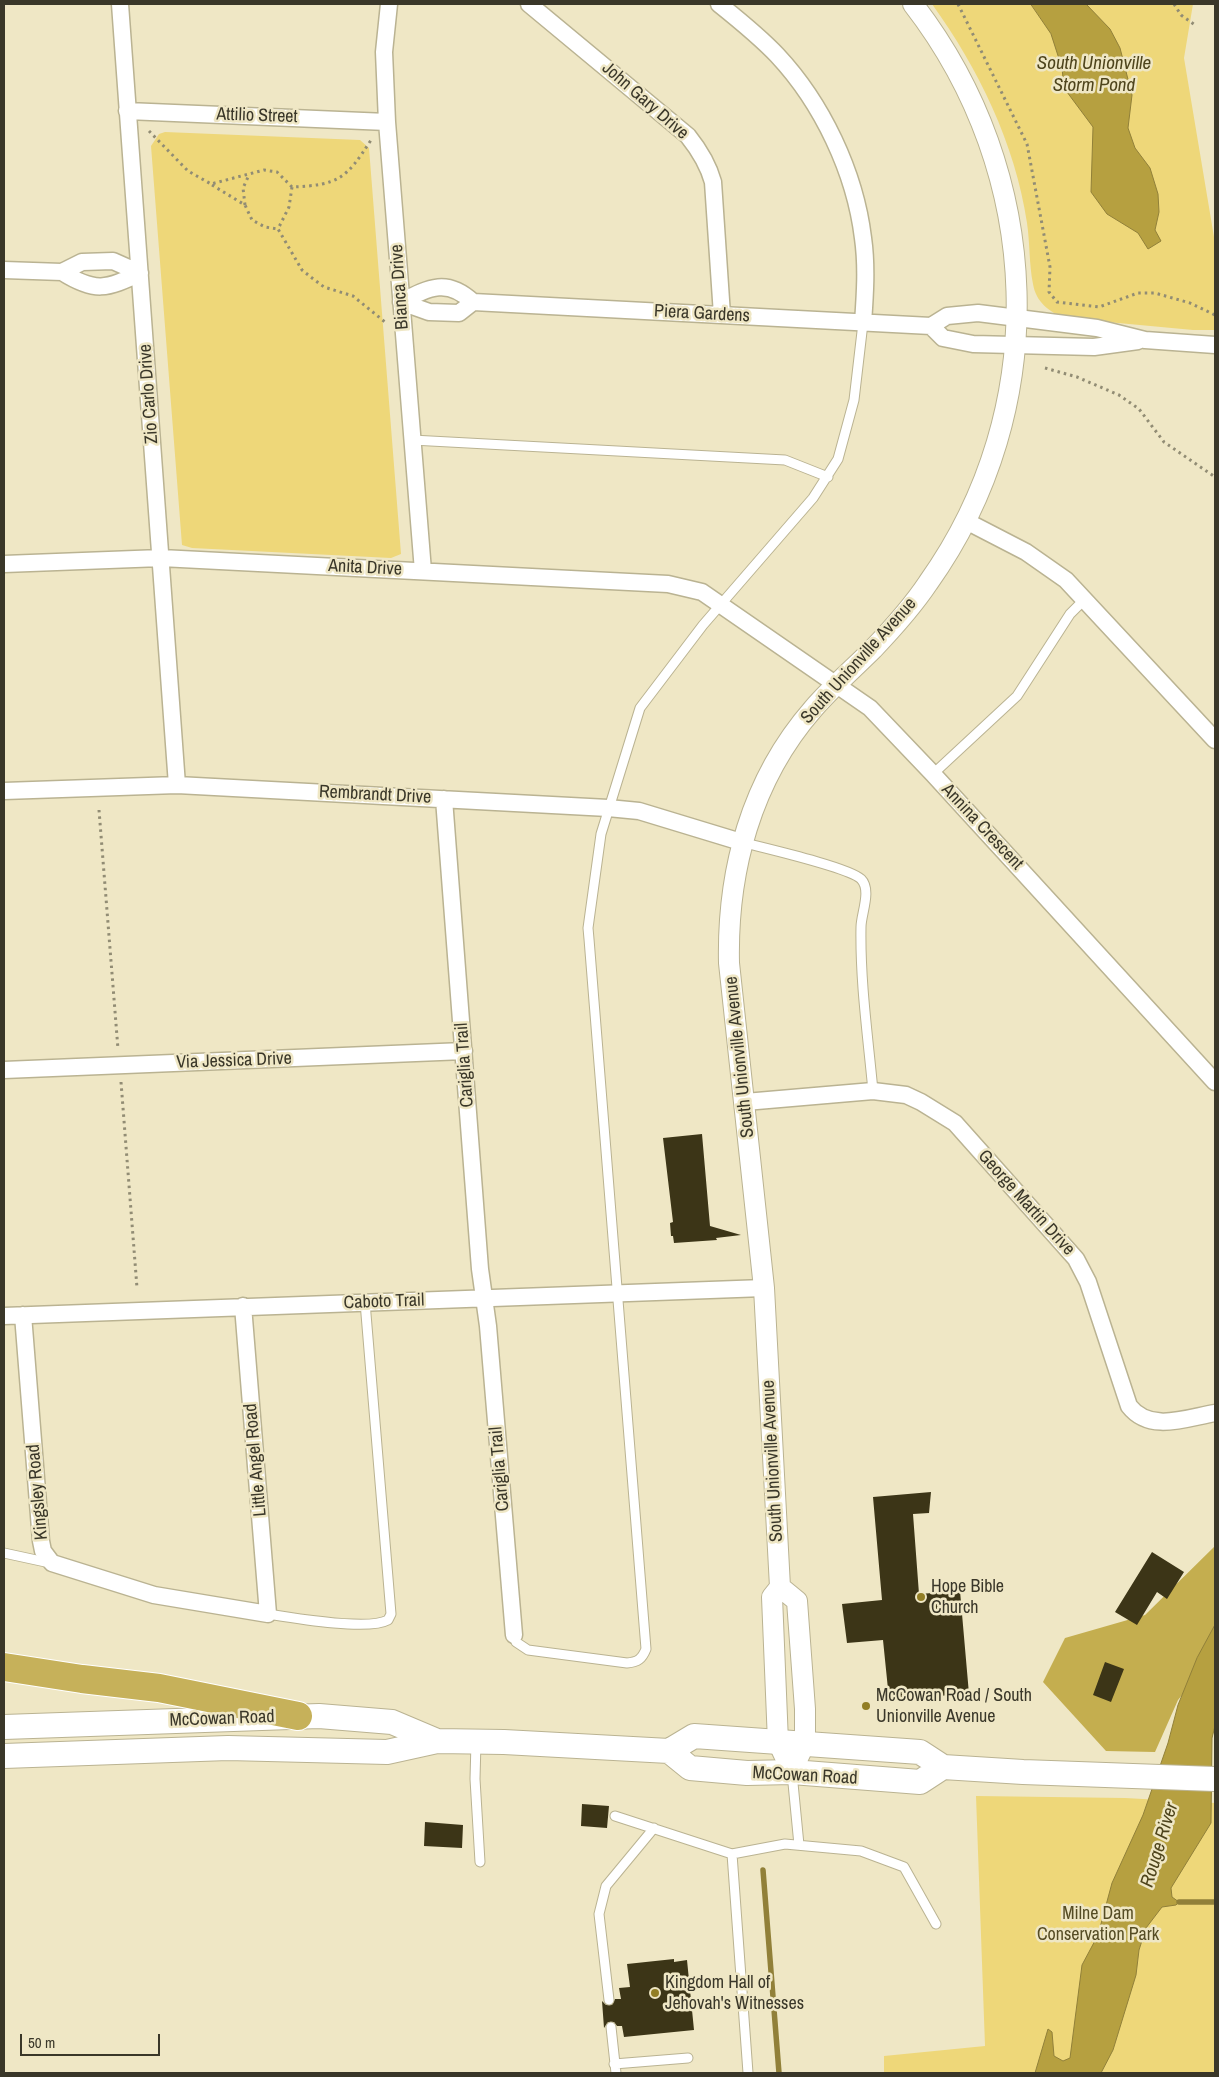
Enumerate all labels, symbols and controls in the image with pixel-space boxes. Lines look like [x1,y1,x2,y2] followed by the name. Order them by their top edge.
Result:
[1037,53,1151,97] water label: South Unionville Storm Pond
[597,58,693,144] street label: John Gary Drive
[216,104,298,128] street label: Attilio Street
[386,244,414,330] street label: Bianca Drive
[654,301,750,327] street label: Piera Gardens
[135,343,163,445] street label: Zio Carlo Drive
[328,555,402,581] street label: Anita Drive
[797,593,921,729] street label: South Unionville Avenue
[937,779,1027,875] street label: Annina Crescent
[318,781,432,809] street label: Rembrandt Drive
[721,975,759,1139] street label: South Unionville Avenue
[451,1022,479,1108] street label: Cariglia Trail
[176,1048,292,1074] street label: Via Jessica Drive
[973,1146,1079,1260] street label: George Martin Drive
[343,1290,425,1314] street label: Caboto Trail
[758,1379,788,1543] street label: South Unionville Avenue
[240,1403,272,1517] street label: Little Angel Road
[486,1426,514,1512] street label: Cariglia Trail
[23,1443,53,1541] street label: Kingsley Road
[931,1576,1004,1618] place label: Hope Bible Church
[915,1591,927,1603] marker: Hope Bible Church
[876,1685,1032,1728] place label: McCowan Road / South Unionville Avenue
[860,1700,872,1712] marker: McCowan Road / South Unionville Avenue
[169,1706,275,1732] street label: McCowan Road
[752,1762,858,1790] street label: McCowan Road
[1136,1800,1184,1890] water label: Rouge River
[1037,1903,1159,1946] park label: Milne Dam Conservation Park
[665,1972,804,2015] place label: Kingdom Hall of Jehovah's Witnesses
[649,1987,661,1999] marker: Kingdom Hall of Jehovah's Witnesses
[22,2024,162,2056] scale bar
[28,2032,55,2053] text: 50 m

